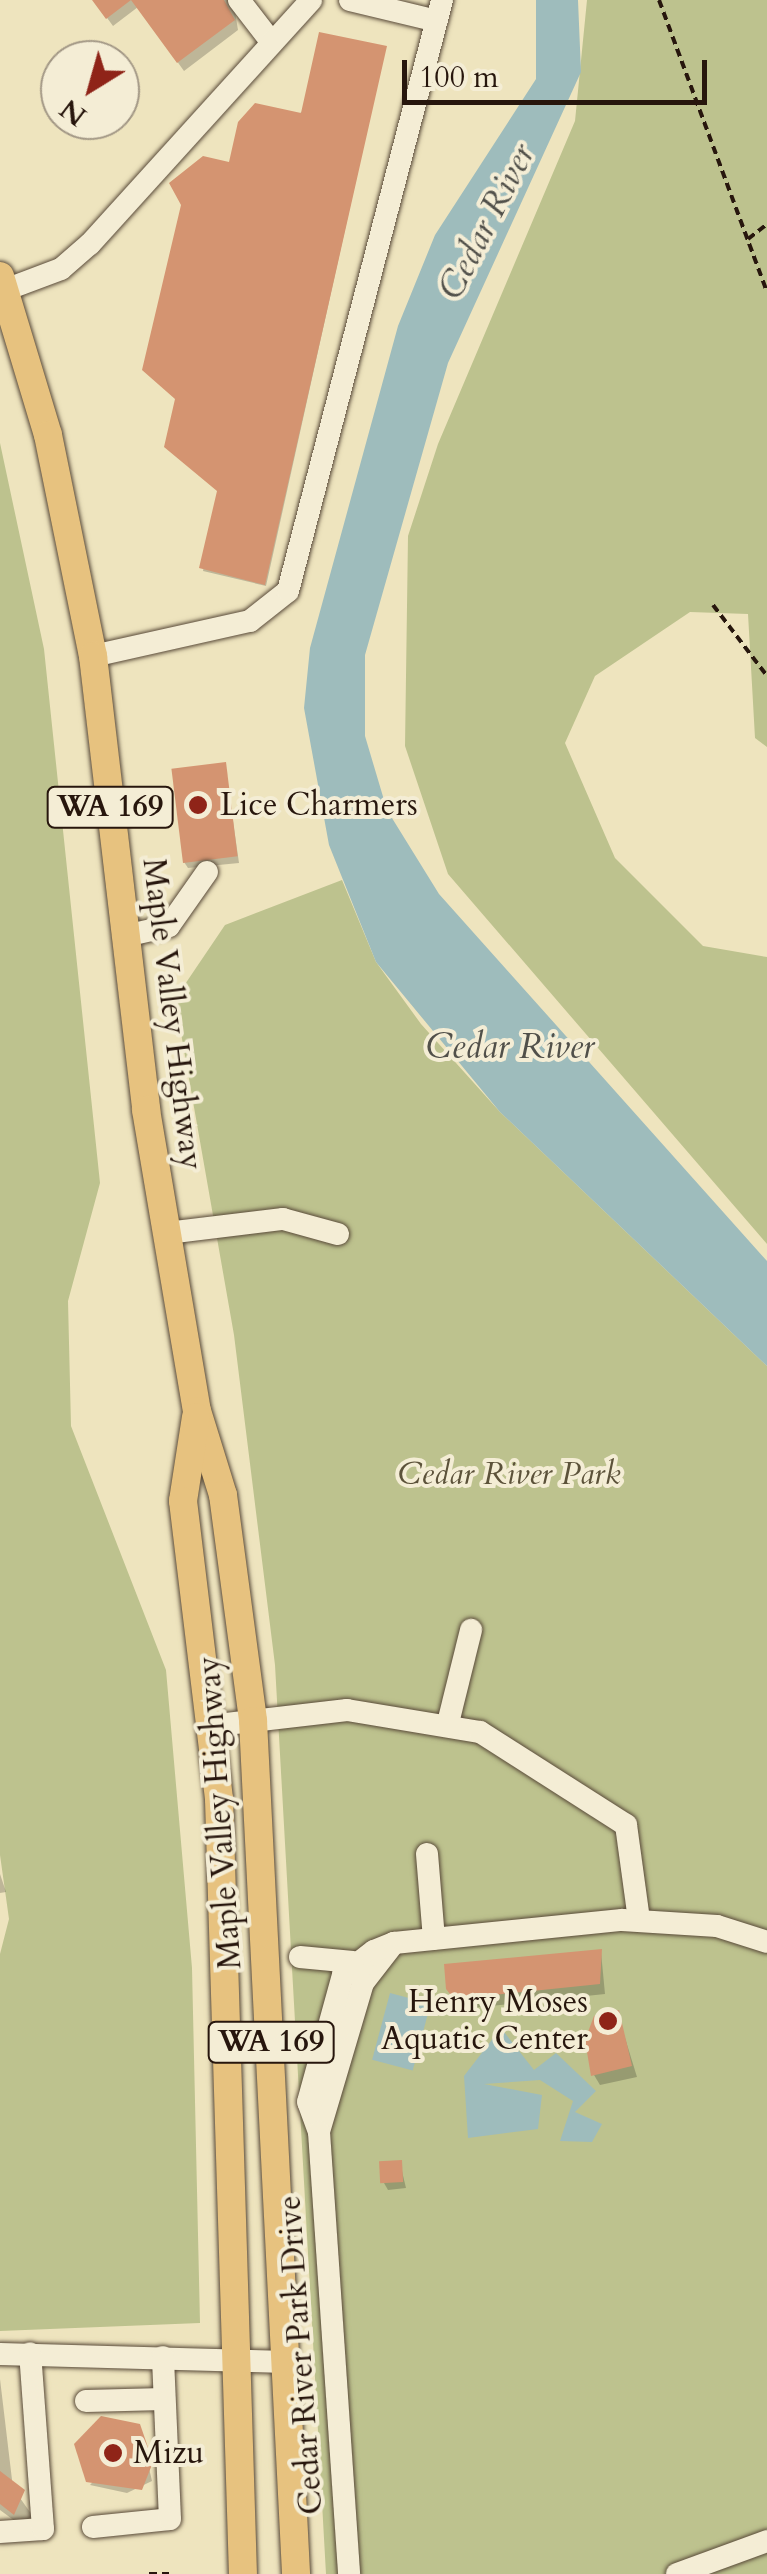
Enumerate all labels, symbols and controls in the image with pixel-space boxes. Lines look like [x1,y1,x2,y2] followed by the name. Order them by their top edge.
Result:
[40,40,140,140] north arrow
[407,40,712,102] scale bar
[419,57,499,98] text: 100 m
[52,90,94,135] text: N
[430,137,544,307] water label: Cedar River
[45,782,175,832] road number: WA 169
[220,786,418,824] place label: Lice Charmers
[185,792,211,818] marker: Lice Charmers
[134,856,210,1172] street label: Maple Valley Highway
[426,1026,594,1068] water label: Cedar River
[397,1455,621,1493] park label: Cedar River Park
[190,1655,250,1971] street label: Maple Valley Highway
[381,1984,588,2059] place label: Henry Moses Aquatic Center
[597,2010,619,2032] marker: Henry Moses Aquatic Center
[206,2017,336,2067] road number: WA 169
[271,2194,331,2516] street label: Cedar River Park Drive
[133,2434,204,2472] place label: Mizu
[102,2442,124,2464] marker: Mizu

